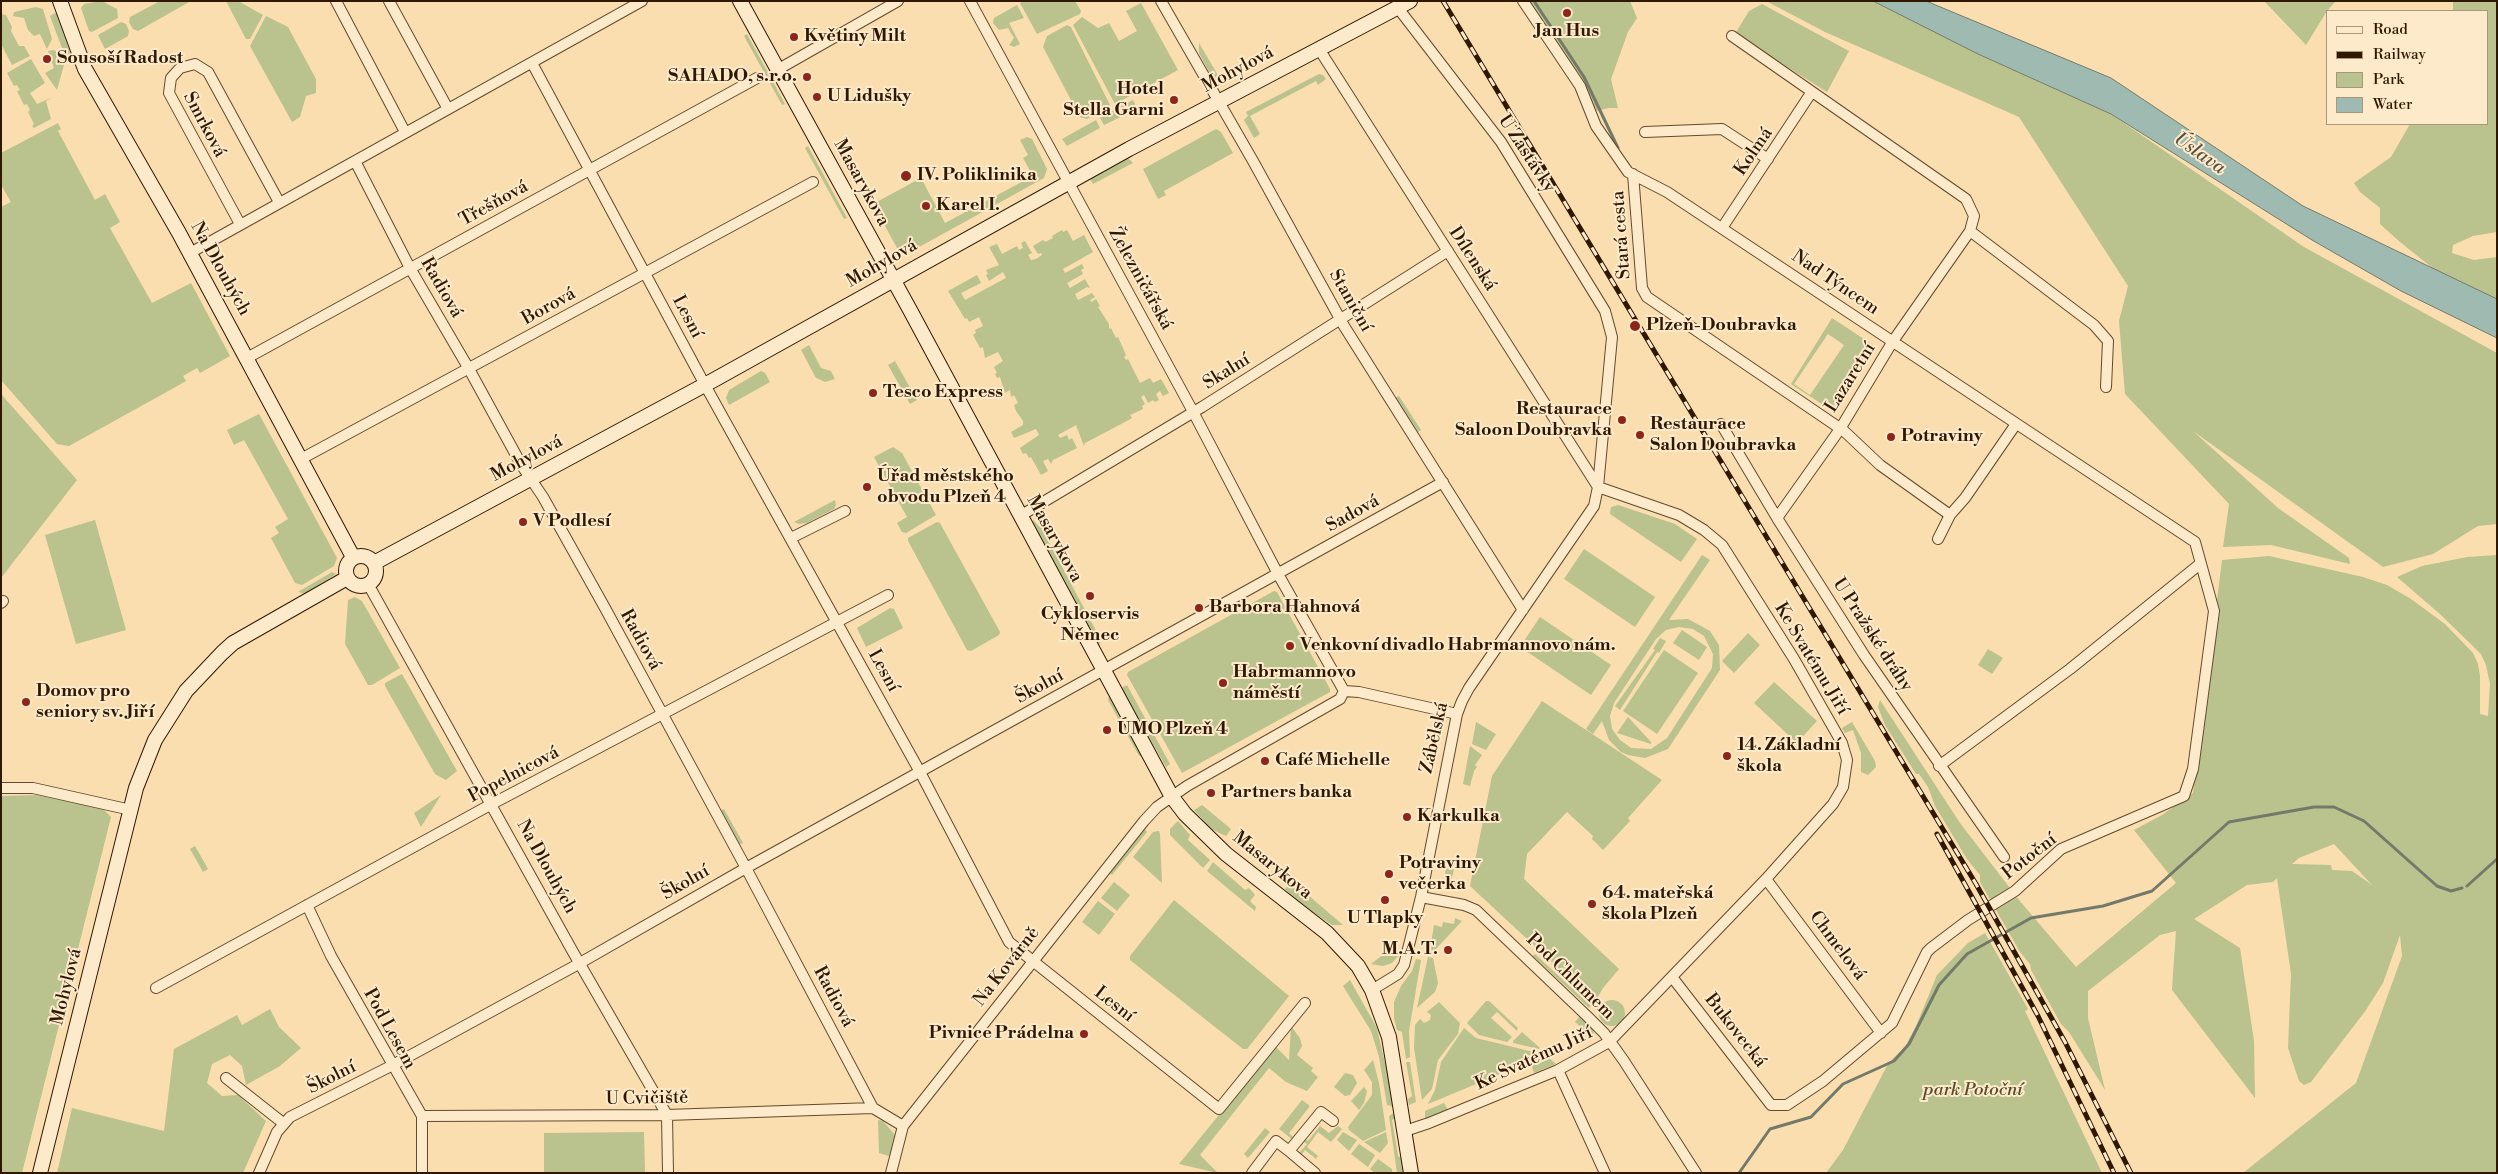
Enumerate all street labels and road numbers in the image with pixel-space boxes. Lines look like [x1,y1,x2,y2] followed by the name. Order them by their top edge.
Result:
[1198,42,1278,98] street label: Mohylová
[178,89,230,161] street label: Smrková
[1493,111,1559,197] street label: U Zastávky
[1730,124,1778,180] street label: Kolmá
[828,136,894,230] street label: Masarykova
[456,176,532,232] street label: Třešňová
[1608,190,1636,280] street label: Stará cesta
[185,218,255,320] street label: Na Dlouhých
[1443,223,1501,295] street label: Dílenská
[1103,224,1177,334] street label: Železničářská
[843,235,921,293] street label: Mohylová
[1787,246,1883,320] street label: Nad Týncem
[415,254,467,322] street label: Radiová
[1324,266,1376,336] street label: Staniční
[518,283,580,331] street label: Borová
[667,292,707,342] street label: Lesní
[1821,339,1881,417] street label: Lazaretní
[1199,349,1255,395] street label: Skalní
[487,431,567,487] street label: Mohylová
[1323,491,1383,537] street label: Sadová
[1021,492,1087,586] street label: Masarykova
[1827,574,1917,696] street label: U Pražské dráhy
[1769,599,1853,719] street label: Ke Svatému Jiří
[615,606,665,674] street label: Radiová
[863,646,903,696] street label: Lesní
[1012,665,1068,709] street label: Školní
[1416,700,1454,776] street label: Zábělská
[465,742,563,808] street label: Popelnicová
[511,816,581,918] street label: Na Dlouhých
[1228,827,1316,905] street label: Masarykova
[1998,829,2062,885] street label: Potoční
[658,861,714,905] street label: Školní
[1804,907,1870,985] street label: Chmelová
[969,923,1045,1011] street label: Na Kovárně
[1521,929,1619,1025] street label: Pod Chlumem
[47,946,87,1028] street label: Mohylová
[808,963,858,1031] street label: Radiová
[1089,982,1139,1028] street label: Lesní
[358,985,420,1073] street label: Pod Lesem
[1699,990,1771,1072] street label: Bukovecká
[1472,1022,1596,1096] street label: Ke Svatému Jiří
[304,1057,360,1099] street label: Školní
[606,1087,688,1111] street label: U Cvičiště

